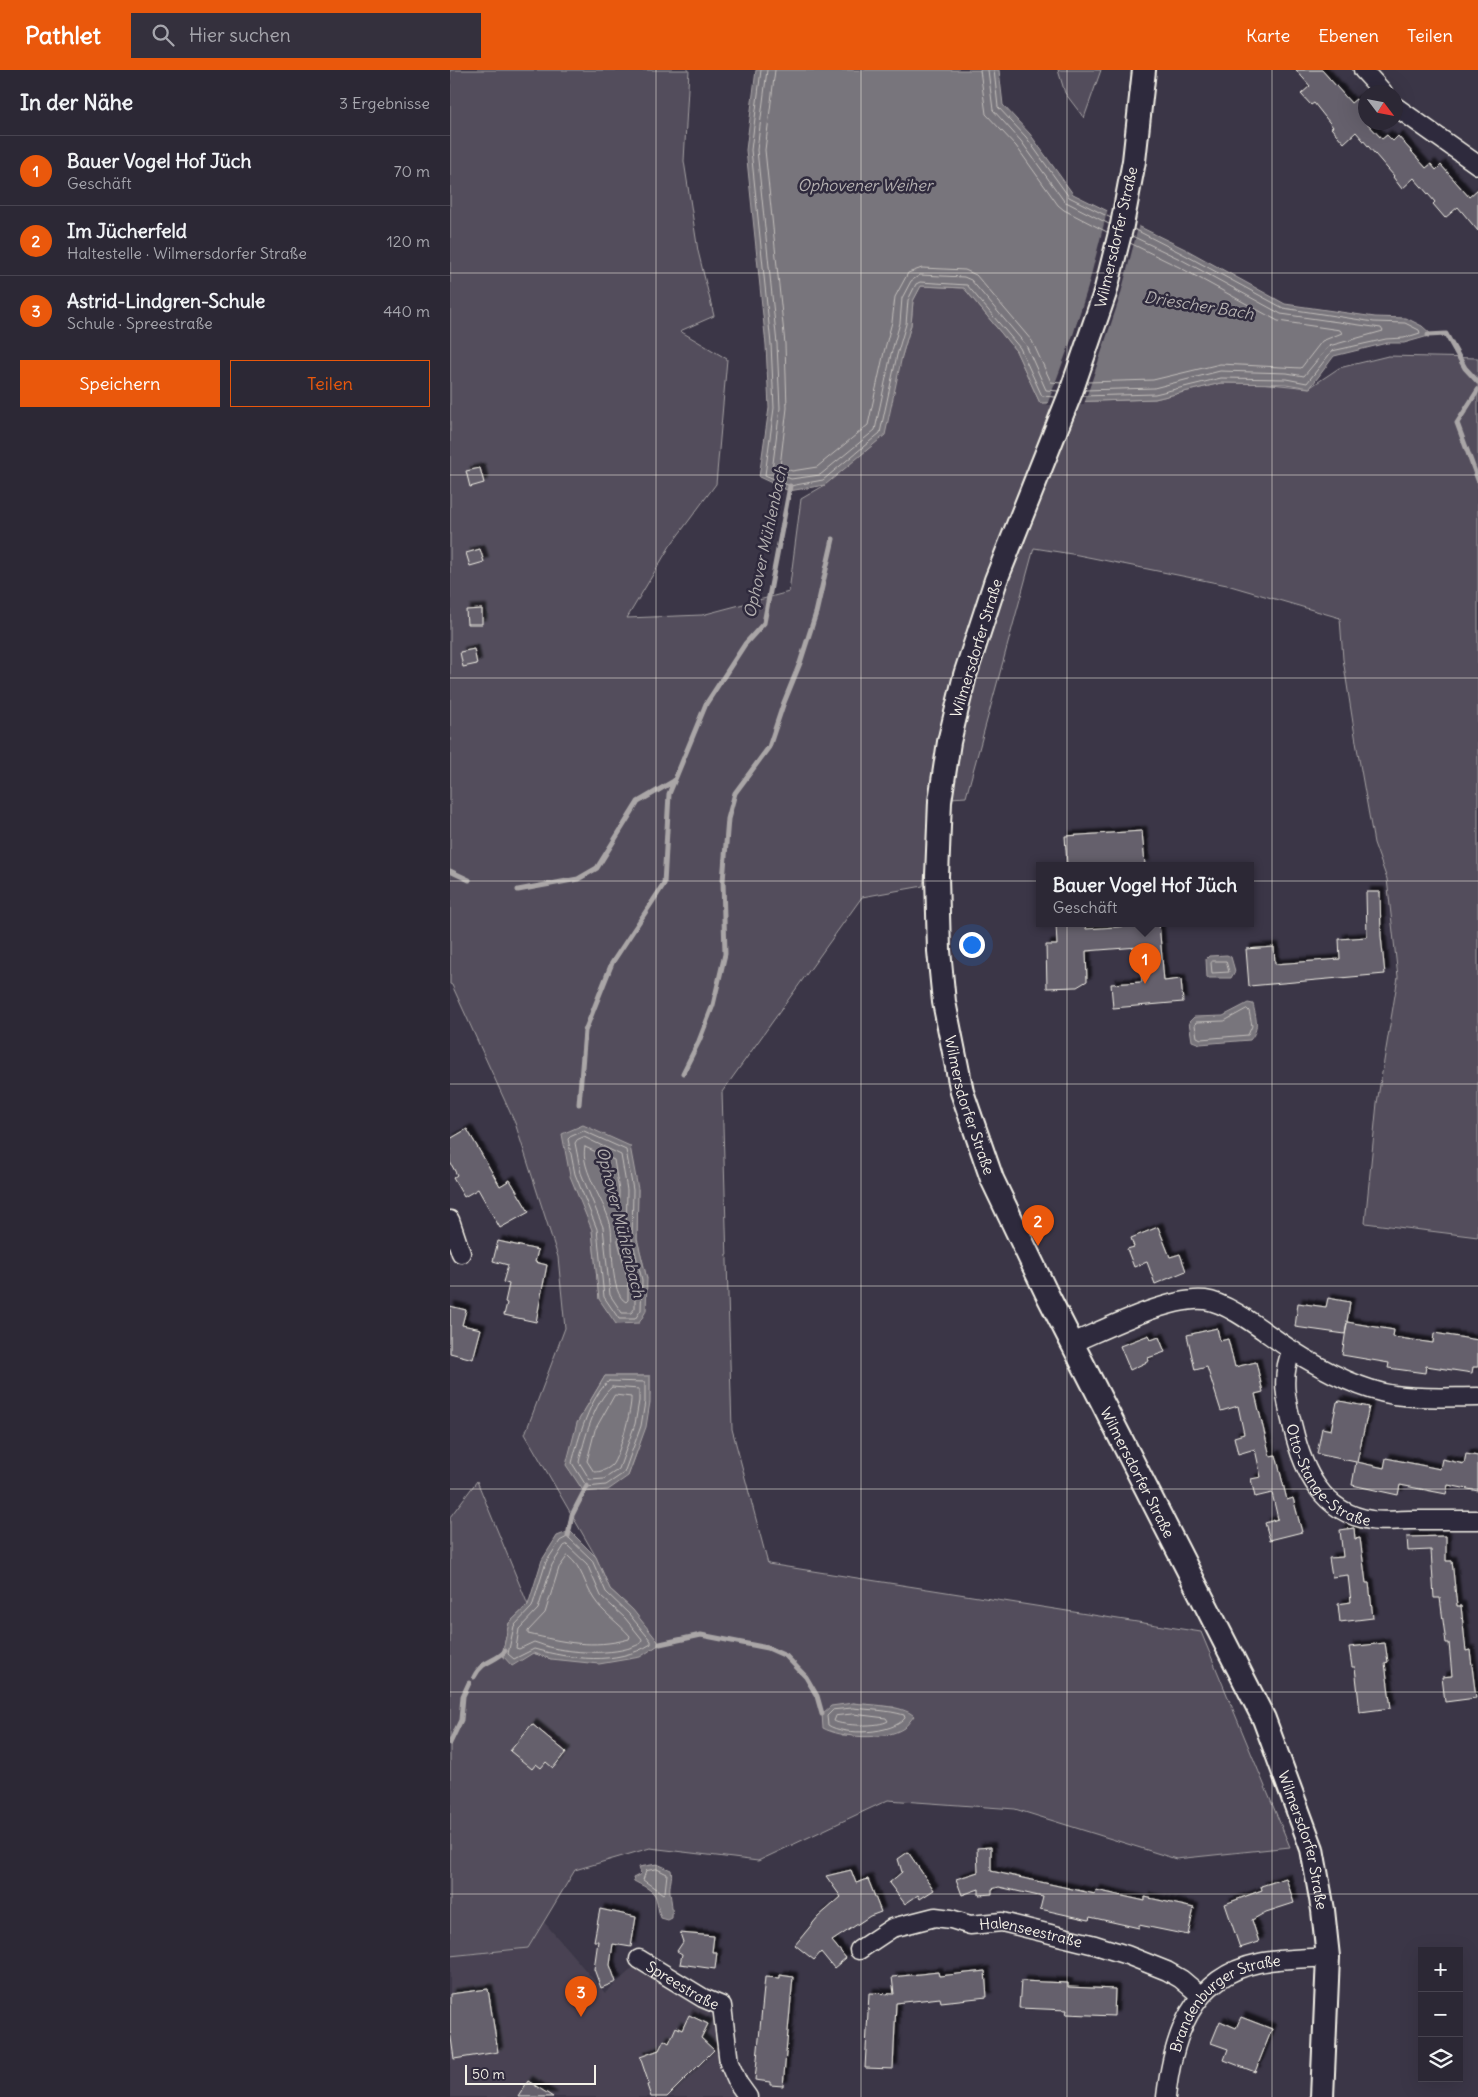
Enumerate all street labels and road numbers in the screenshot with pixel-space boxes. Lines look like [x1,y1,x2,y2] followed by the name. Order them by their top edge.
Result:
[1091,165,1141,309] street label: Wilmersdorfer Straße
[946,576,1006,720] street label: Wilmersdorfer Straße
[941,1034,999,1177] street label: Wilmersdorfer Straße
[1097,1404,1179,1541] street label: Wilmersdorfer Straße
[1283,1422,1372,1529] street label: Otto-Stange-Straße
[1274,1768,1332,1911] street label: Wilmersdorfer Straße
[978,1913,1084,1951] street label: Halenseestraße
[1165,1950,1281,2054] street label: Brandenburger Straße
[643,1956,722,2013] street label: Spreestraße

